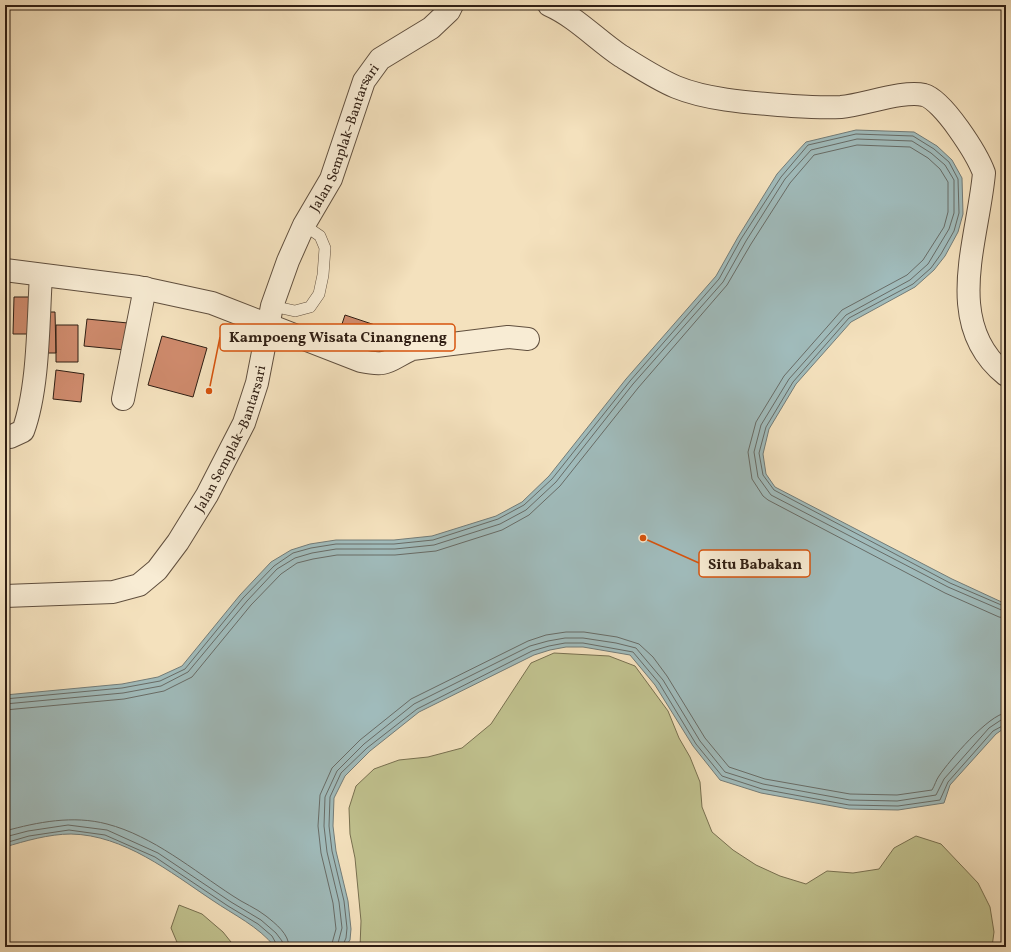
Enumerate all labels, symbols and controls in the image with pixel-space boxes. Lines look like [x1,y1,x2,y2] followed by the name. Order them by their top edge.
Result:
[306,60,384,216] street label: Jalan Semplak–Bantarsari
[220,324,455,351] callout: Kampoeng Wisata Cinangneng
[229,328,447,349] text: Kampoeng Wisata Cinangneng
[191,364,271,516] street label: Jalan Semplak–Bantarsari
[699,550,810,577] callout: Situ Babakan
[708,555,802,576] text: Situ Babakan

